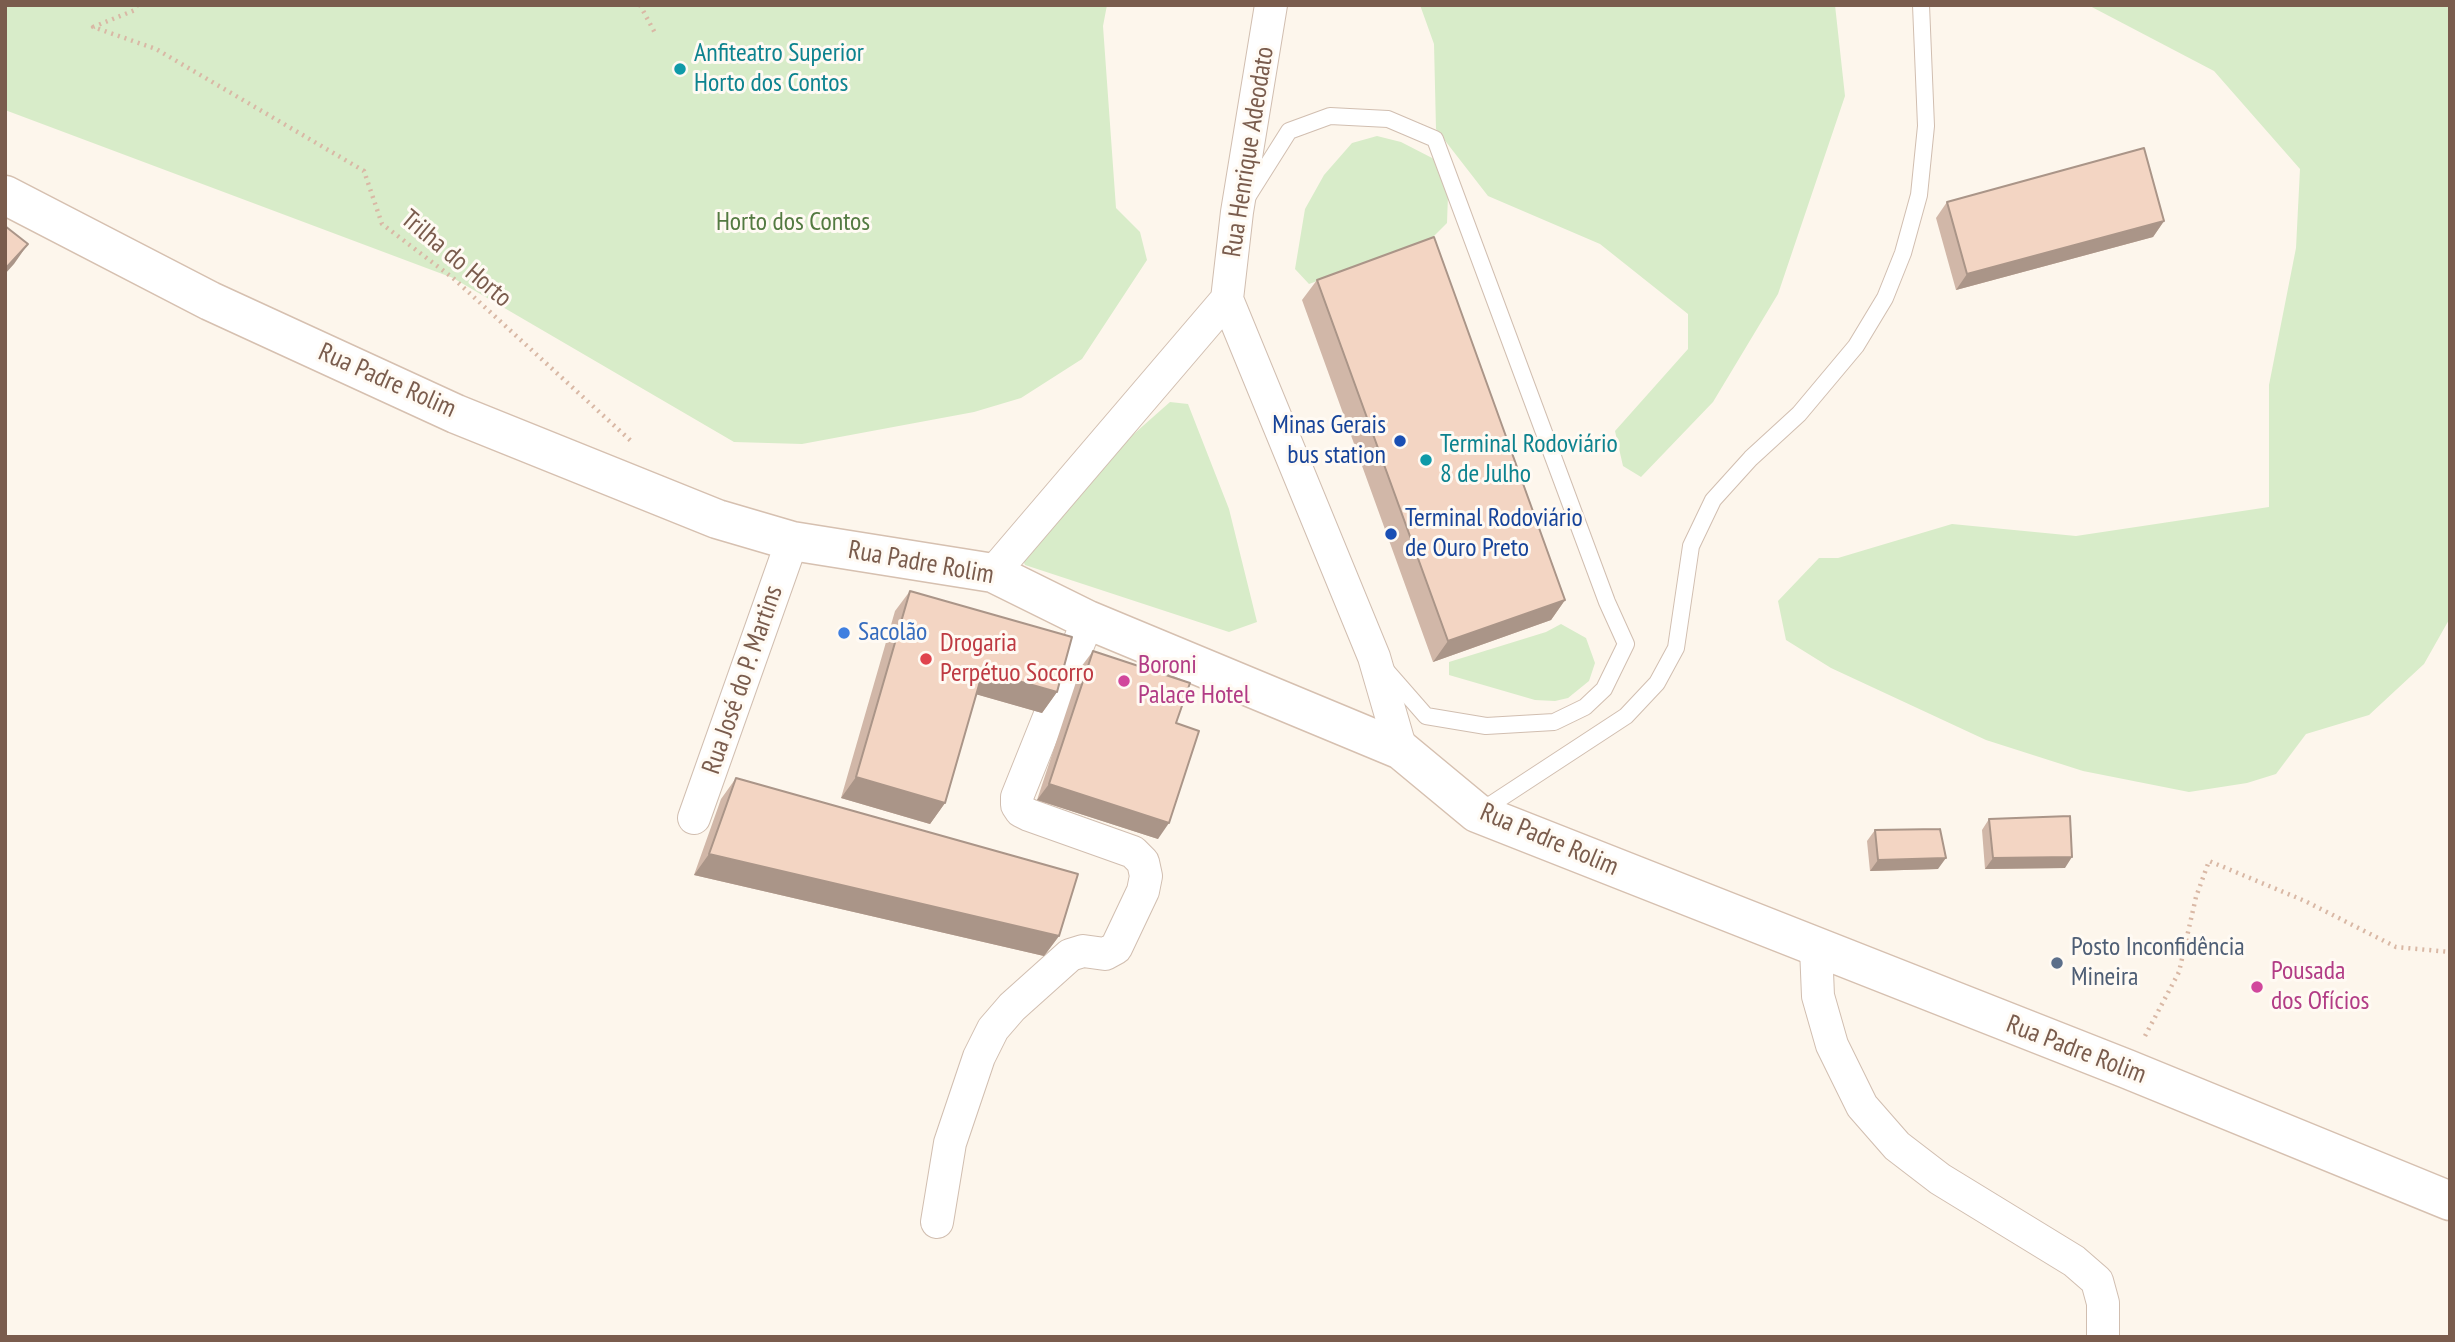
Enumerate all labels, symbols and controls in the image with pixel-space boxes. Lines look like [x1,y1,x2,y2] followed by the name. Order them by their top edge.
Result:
[694,38,864,100] place label: Anfiteatro Superior Horto dos Contos
[1217,45,1281,259] street label: Rua Henrique Adeodato
[672,61,688,77] marker: Anfiteatro Superior Horto dos Contos
[394,204,518,314] street label: Trilha do Horto
[716,207,870,239] park label: Horto dos Contos
[313,337,461,425] street label: Rua Padre Rolim
[1272,410,1386,472] place label: Minas Gerais bus station
[1440,429,1618,490] place label: Terminal Rodoviário 8 de Julho
[1392,433,1408,449] marker: Minas Gerais bus station
[1418,452,1434,468] marker: Terminal Rodoviário 8 de Julho
[1405,503,1583,564] place label: Terminal Rodoviário de Ouro Preto
[1383,526,1399,542] marker: Terminal Rodoviário de Ouro Preto
[846,535,996,591] street label: Rua Padre Rolim
[696,582,790,778] street label: Rua José do P. Martins
[858,617,927,649] place label: Sacolão
[836,625,852,641] marker: Sacolão
[940,628,1094,690] place label: Drogaria Perpétuo Socorro
[1138,650,1250,712] place label: Boroni Palace Hotel
[918,651,934,667] marker: Drogaria Perpétuo Socorro
[1116,673,1132,689] marker: Boroni Palace Hotel
[1475,797,1623,883] street label: Rua Padre Rolim
[2071,932,2245,993] place label: Posto Inconfidência Mineira
[2049,955,2065,971] marker: Posto Inconfidência Mineira
[2271,956,2369,1018] place label: Pousada dos Ofícios
[2249,979,2265,995] marker: Pousada dos Ofícios
[2002,1009,2150,1091] street label: Rua Padre Rolim

